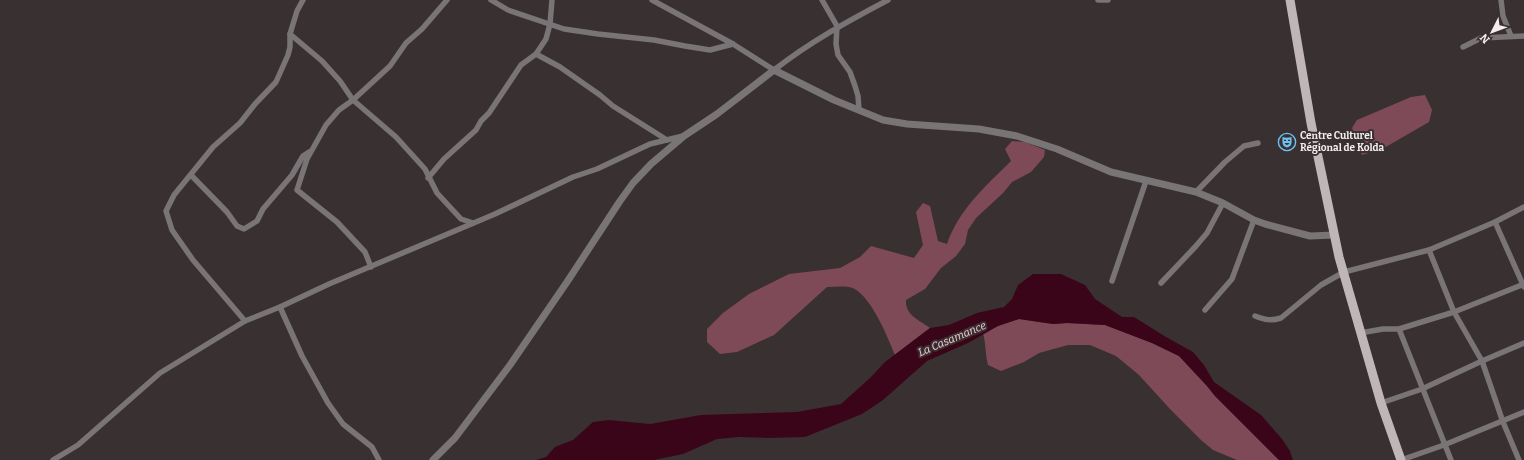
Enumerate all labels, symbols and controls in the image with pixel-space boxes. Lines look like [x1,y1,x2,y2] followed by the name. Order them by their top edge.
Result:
[1472,12,1512,52] north arrow
[1477,30,1493,46] text: N
[1300,130,1385,154] place label: Centre Culturel Régional de Kolda
[1277,132,1297,152] theatre icon: Centre Culturel Régional de Kolda
[916,319,988,359] water label: La Casamance

